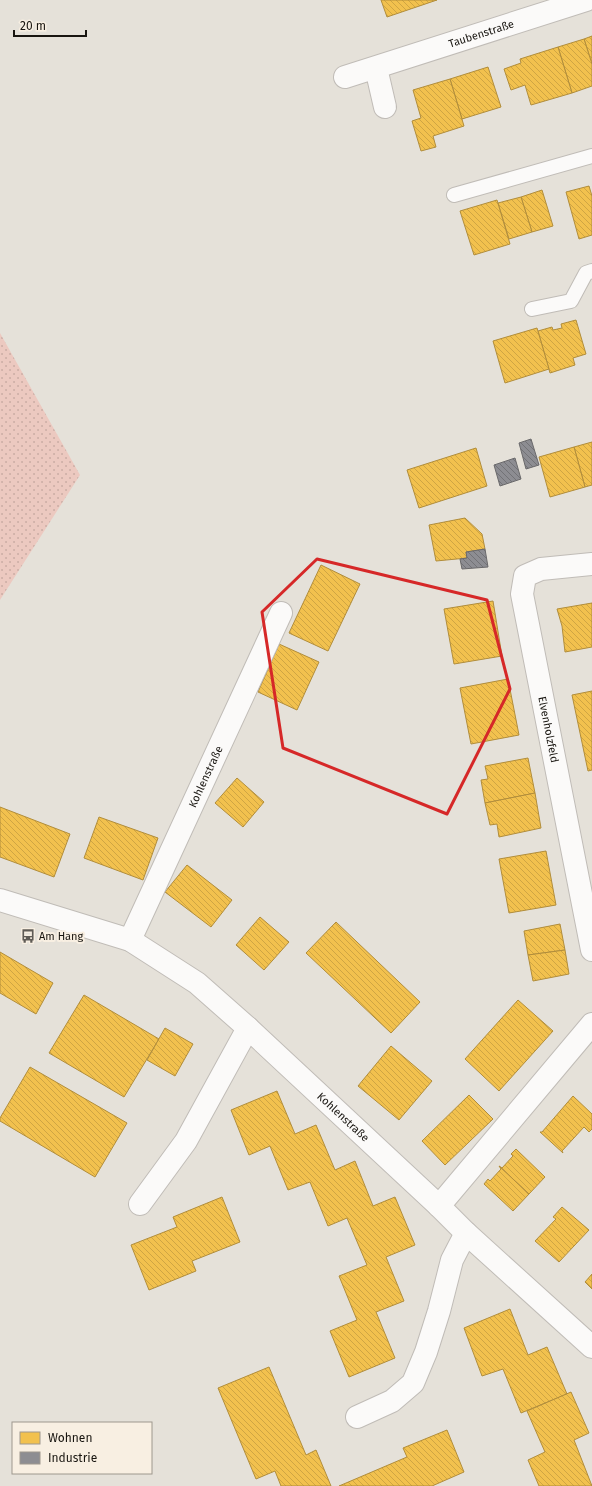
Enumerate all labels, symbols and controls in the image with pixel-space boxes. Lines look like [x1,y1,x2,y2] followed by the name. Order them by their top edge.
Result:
[14,12,86,38] scale bar
[447,17,516,50] street label: Taubenstraße
[20,19,46,33] text: 20 m
[536,695,561,764] street label: Elvenholzfeld
[186,744,225,809] street label: Kohlenstraße
[20,928,36,944] bus stop icon: Am Hang
[39,930,84,943] place label: Am Hang
[315,1089,372,1144] street label: Kohlenstraße
[12,1422,152,1474] legend
[48,1431,92,1445] text: Wohnen
[48,1451,97,1465] text: Industrie

